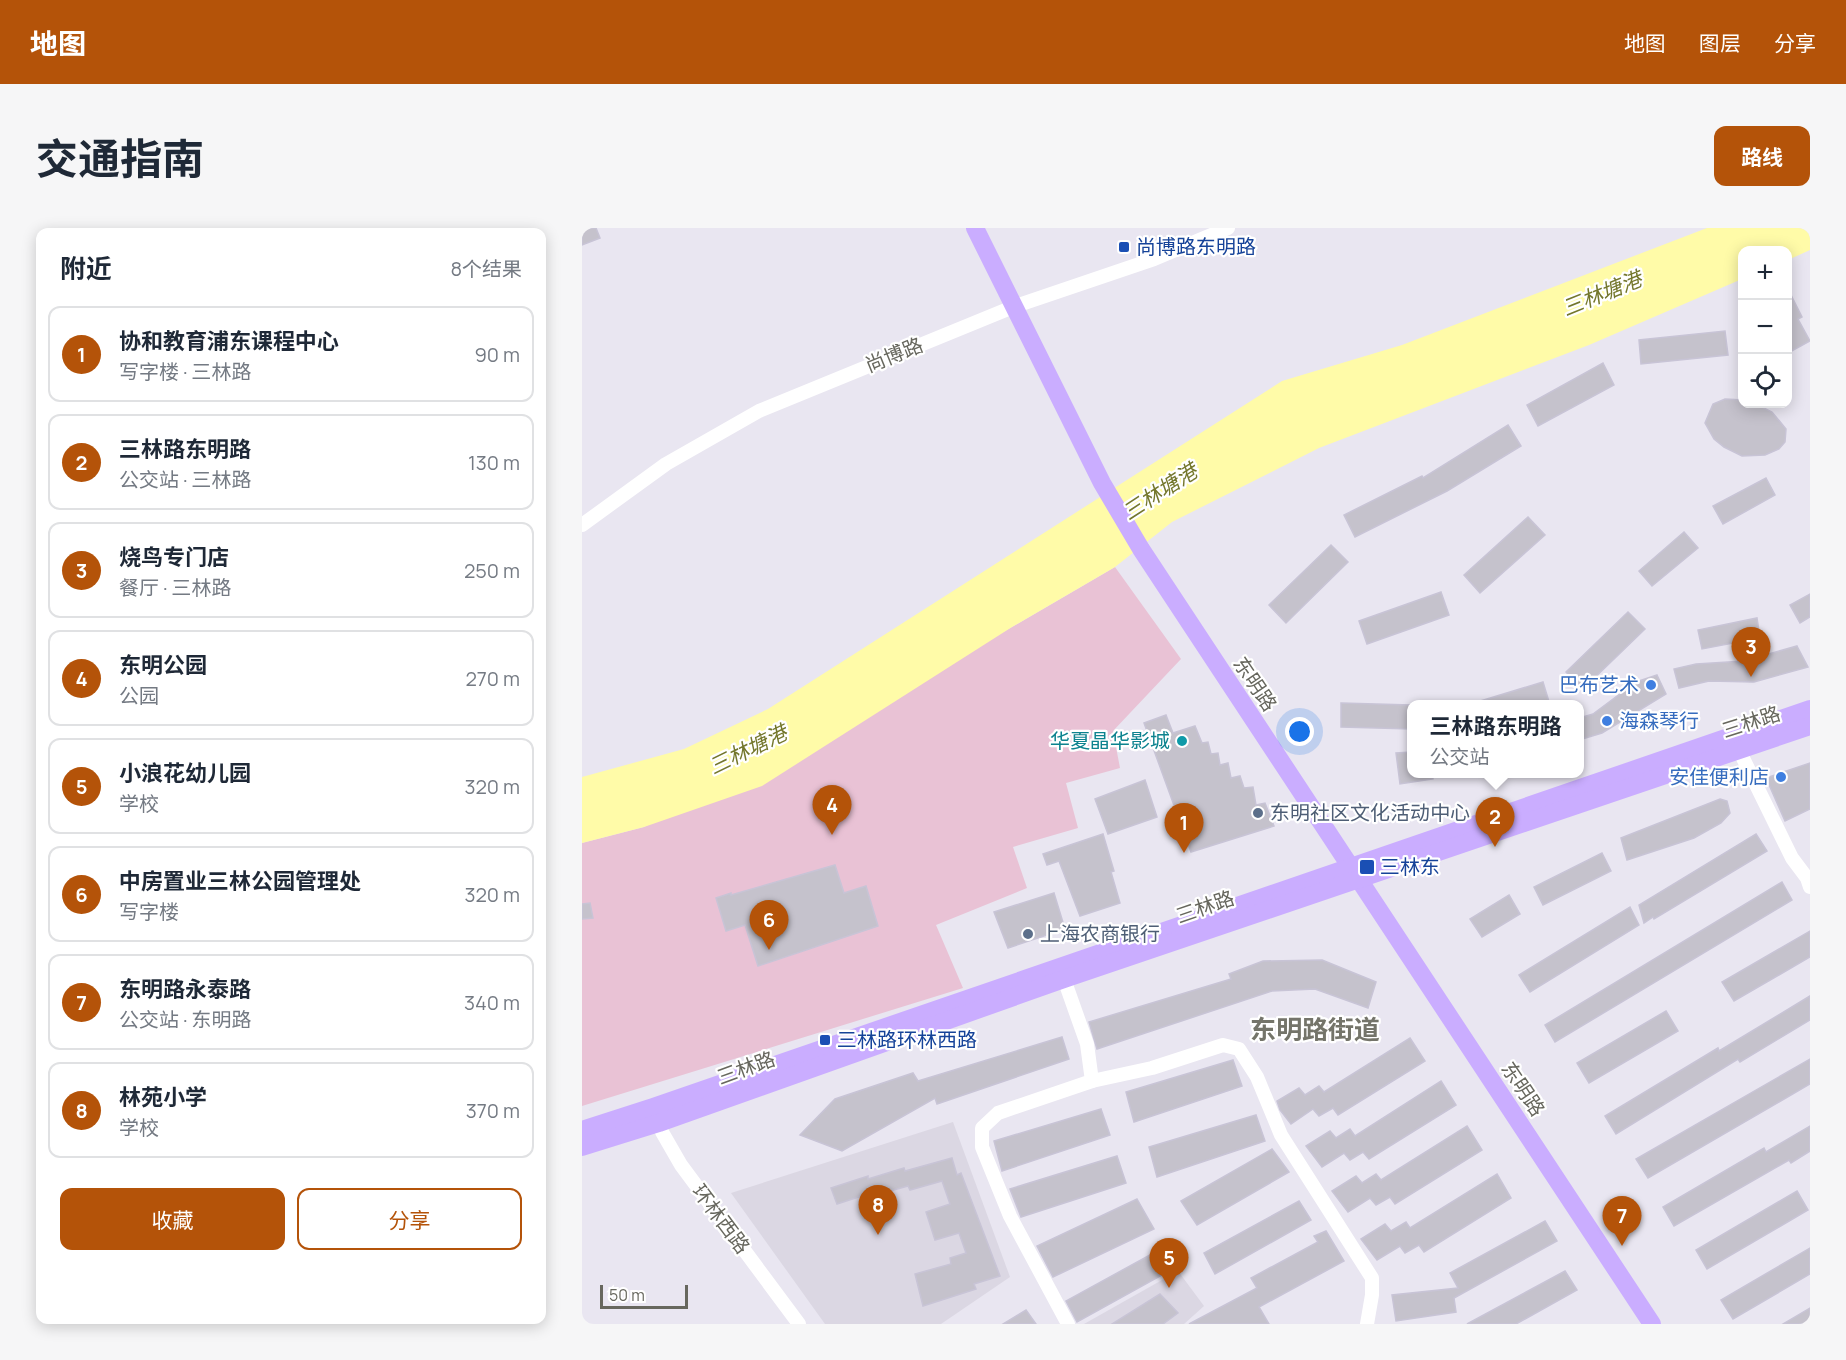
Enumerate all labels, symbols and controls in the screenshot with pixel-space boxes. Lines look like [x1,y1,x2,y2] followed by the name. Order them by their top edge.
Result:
[30,24,86,62] text: 地图
[1624,29,1666,57] text: 地图
[1699,29,1741,57] text: 图层
[1774,29,1816,57] text: 分享
[1714,126,1810,186] button: 路线
[36,129,204,187] text: 交通指南
[1136,233,1256,260] place label: 尚博路东明路
[1117,240,1131,254] marker: 尚博路东明路
[1738,246,1792,408] map controls
[1738,246,1792,300] button: +
[60,250,112,286] text: 附近
[450,255,522,282] text: 8个结果
[1557,263,1649,322] water label: 三林塘港
[1738,300,1792,354] button: −
[119,326,339,356] text: 协和教育浦东课程中心
[861,331,927,378] street label: 尚博路
[77,341,86,368] text: 1
[474,341,520,368] text: 90 m
[1738,354,1792,408] button: locate
[119,358,252,385] text: 写字楼 · 三林路
[119,434,251,464] text: 三林路东明路
[76,449,87,476] text: 2
[468,449,520,476] text: 130 m
[1117,455,1205,526] water label: 三林塘港
[119,466,252,493] text: 公交站 · 三林路
[119,542,229,572] text: 烧鸟专门店
[76,557,87,584] text: 3
[464,557,520,584] text: 250 m
[119,574,232,601] text: 餐厅 · 三林路
[1732,628,1770,677] pin: 3
[119,650,207,680] text: 东明公园
[1227,651,1283,716] street label: 东明路
[75,665,88,692] text: 4
[465,665,520,692] text: 270 m
[1559,671,1639,698] place label: 巴布艺术
[1644,678,1658,692] marker: 巴布艺术
[119,682,159,709] text: 公园
[1718,699,1784,744] street label: 三林路
[1407,700,1584,778] popup
[1619,707,1699,734] place label: 海森琴行
[1429,711,1562,741] text: 三林路东明路
[1600,714,1614,728] marker: 海森琴行
[704,717,794,780] water label: 三林塘港
[1285,717,1314,746] your location
[1050,727,1170,754] place label: 华夏晶华影城
[1175,734,1189,748] marker: 华夏晶华影城
[1429,743,1489,770] text: 公交站
[119,758,251,788] text: 小浪花幼儿园
[1669,763,1769,790] place label: 安佳便利店
[1774,770,1788,784] marker: 安佳便利店
[76,773,87,800] text: 5
[464,773,520,800] text: 320 m
[812,786,852,835] pin: 4
[119,790,159,817] text: 学校
[1476,798,1514,847] pin: 2
[1270,799,1470,826] place label: 东明社区文化活动中心
[1164,804,1204,853] pin: 1
[1251,806,1265,820] marker: 东明社区文化活动中心
[1380,853,1440,880] place label: 三林东
[1358,858,1376,876] marker: 三林东
[119,866,361,896] text: 中房置业三林公园管理处
[75,881,88,908] text: 6
[464,881,520,908] text: 320 m
[1172,884,1238,929] street label: 三林路
[119,898,179,925] text: 写字楼
[750,900,789,950] pin: 6
[1040,920,1160,947] place label: 上海农商银行
[1021,927,1035,941] marker: 上海农商银行
[119,974,251,1004] text: 东明路永泰路
[76,989,87,1016] text: 7
[464,989,520,1016] text: 340 m
[119,1006,252,1033] text: 公交站 · 东明路
[1250,1011,1380,1047] district label: 东明路街道
[837,1026,977,1053] place label: 三林路环林西路
[818,1033,832,1047] marker: 三林路环林西路
[713,1045,779,1090] street label: 三林路
[1495,1056,1551,1121] street label: 东明路
[119,1082,207,1112] text: 林苑小学
[75,1097,88,1124] text: 8
[466,1097,520,1124] text: 370 m
[119,1114,159,1141] text: 学校
[687,1179,756,1259] street label: 环林西路
[858,1186,898,1235] pin: 8
[60,1188,285,1250] button: 收藏
[297,1188,522,1250] button: 分享
[1602,1196,1642,1246] pin: 7
[1150,1238,1188,1288] pin: 5
[600,1282,688,1310] scale bar
[609,1284,645,1306] text: 50 m

